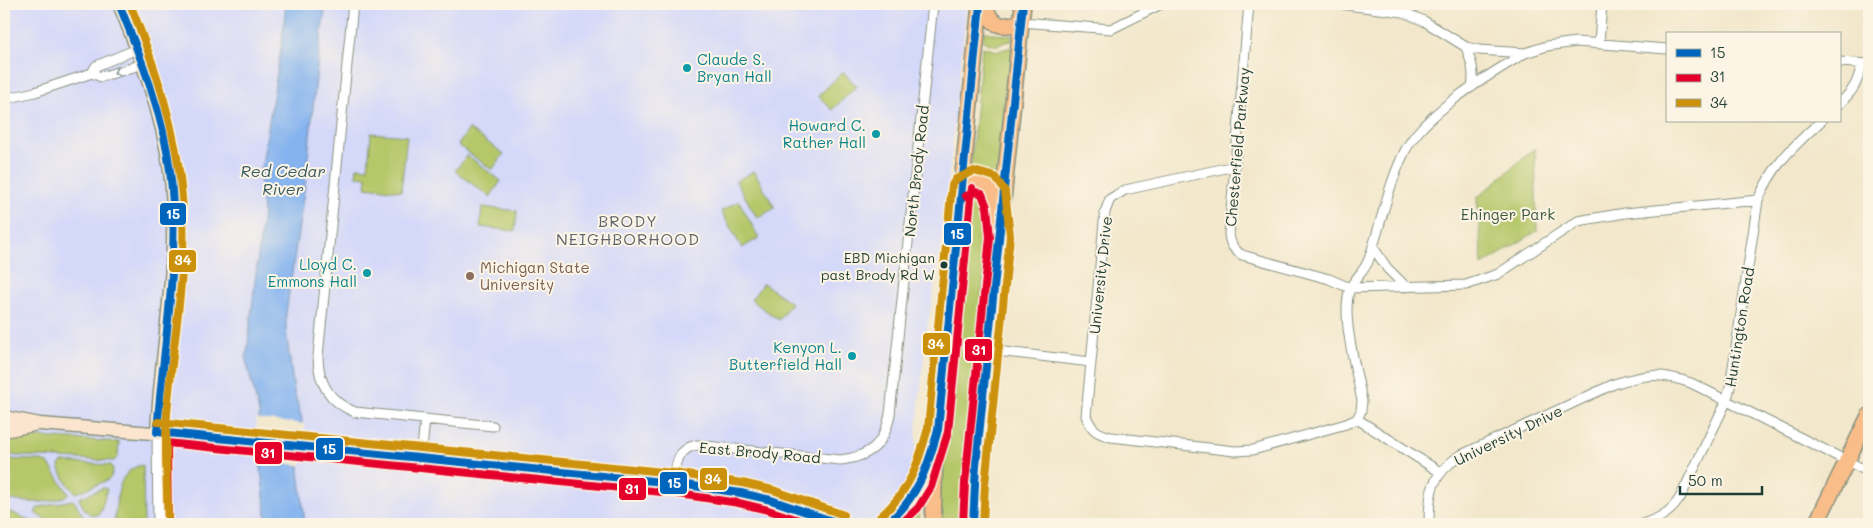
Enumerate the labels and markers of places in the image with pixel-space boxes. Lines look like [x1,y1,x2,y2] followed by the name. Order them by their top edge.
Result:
[697,49,772,86] place label: Claude S. Bryan Hall
[681,62,693,74] marker: Claude S. Bryan Hall
[783,115,866,152] place label: Howard C. Rather Hall
[870,128,882,140] marker: Howard C. Rather Hall
[821,248,935,284] place label: EBD Michigan past Brody Rd W
[268,254,357,291] place label: Lloyd C. Emmons Hall
[480,257,590,294] place label: Michigan State University
[939,260,949,270] marker: EBD Michigan past Brody Rd W
[361,267,373,279] marker: Lloyd C. Emmons Hall
[464,270,476,282] marker: Michigan State University
[729,337,842,374] place label: Kenyon L. Butterfield Hall
[846,350,858,362] marker: Kenyon L. Butterfield Hall

